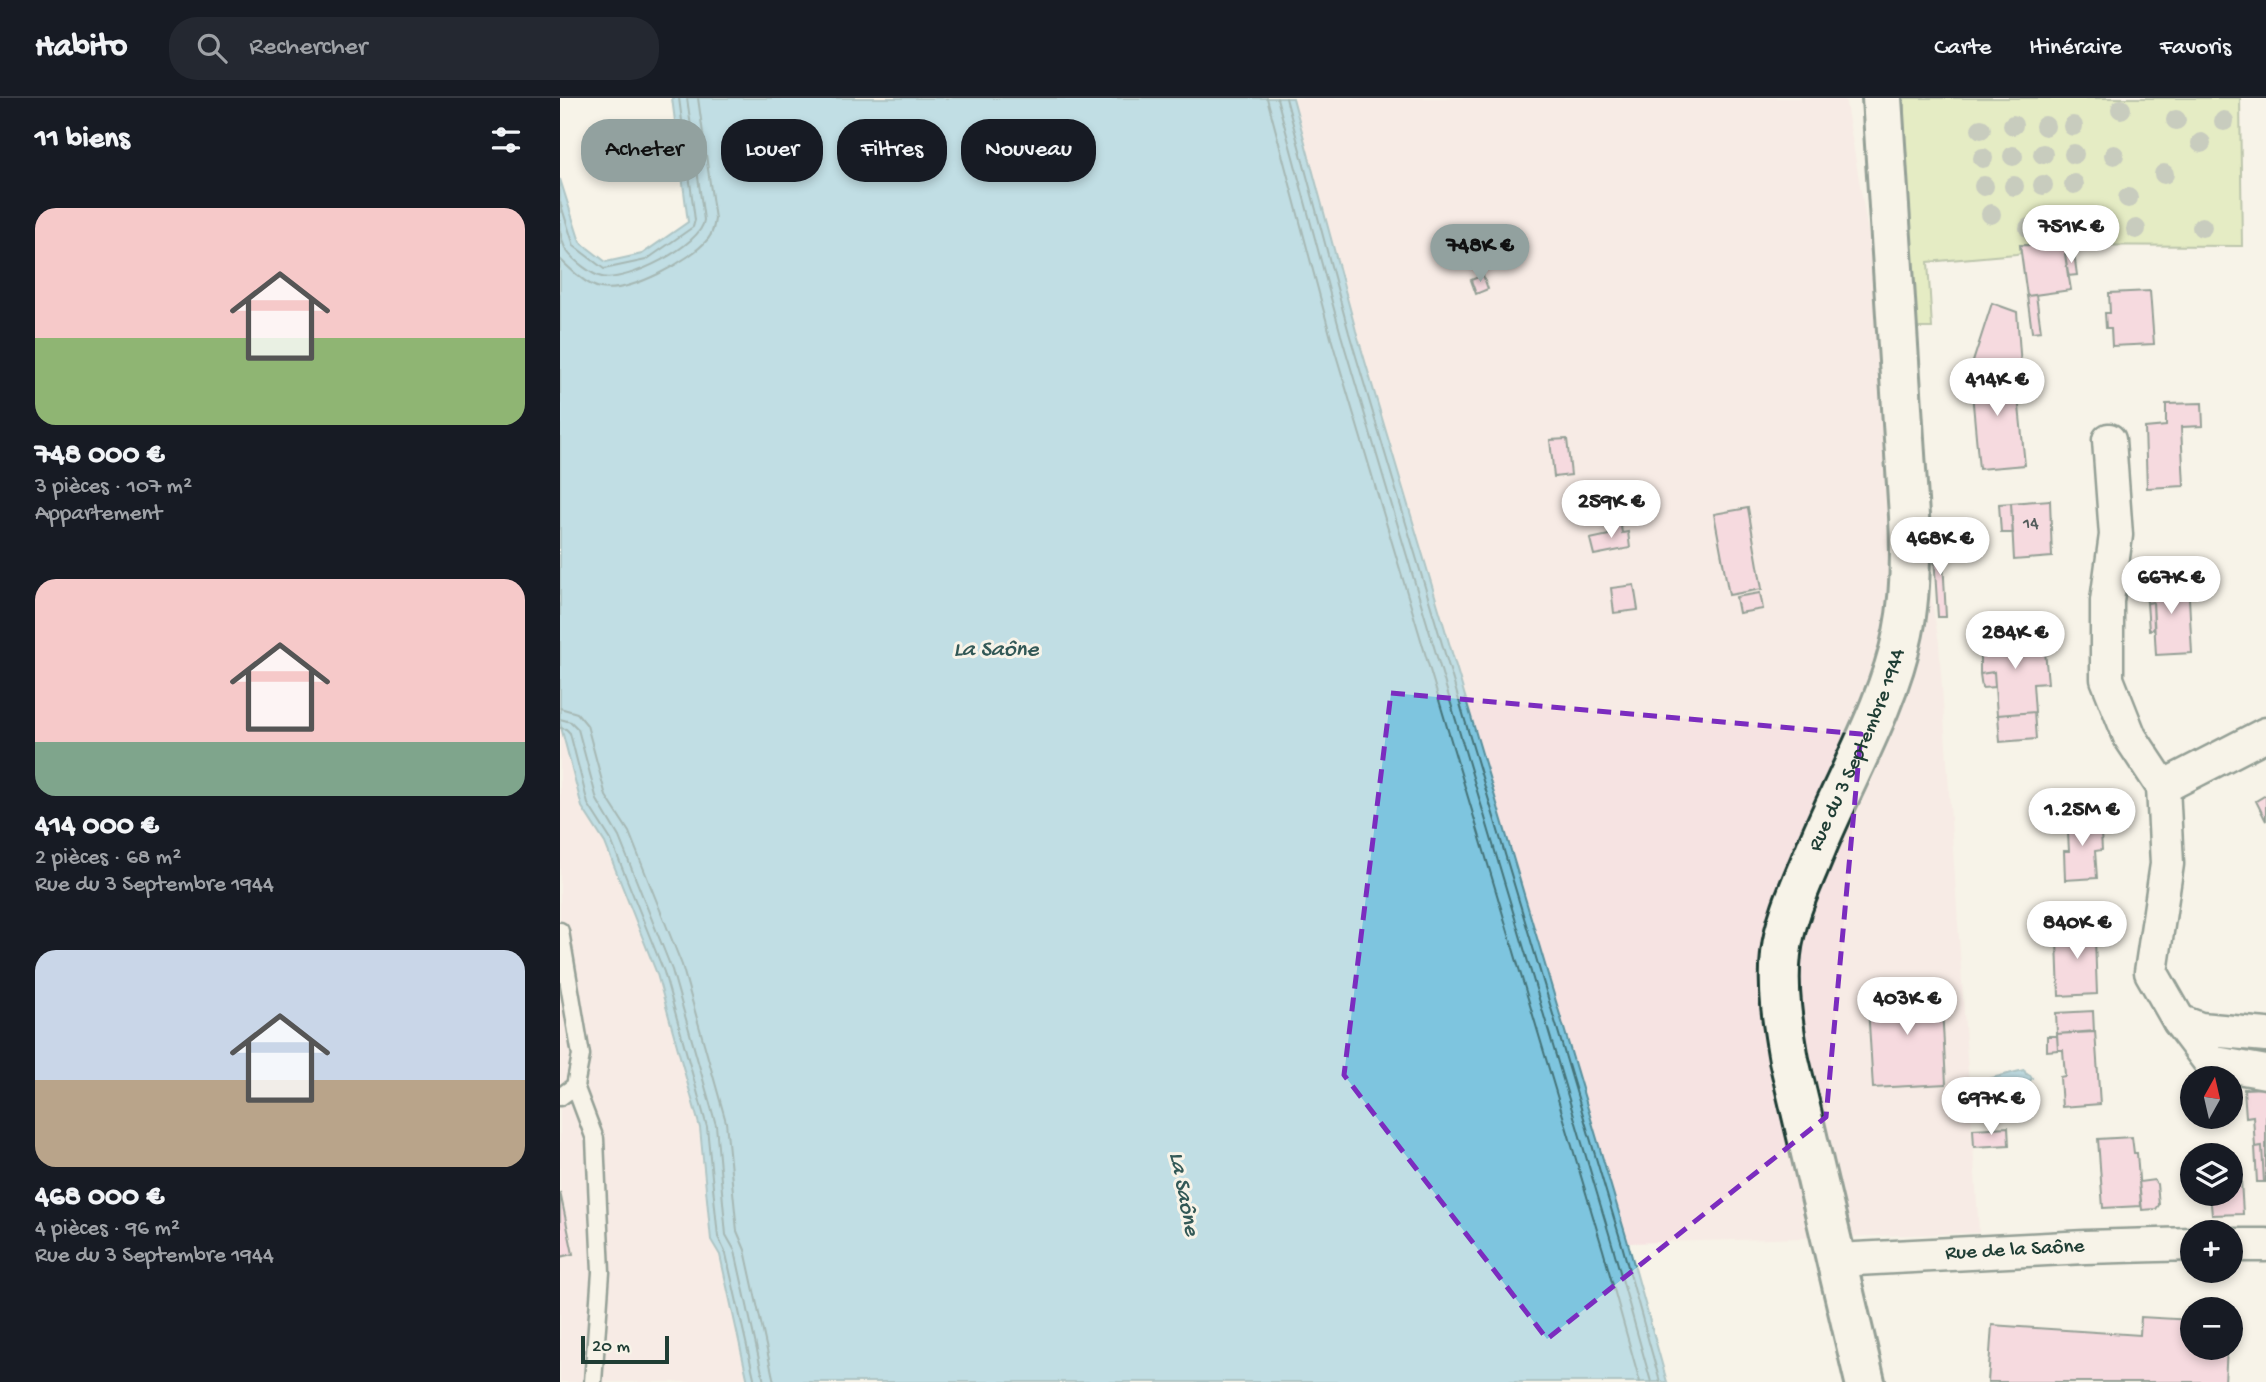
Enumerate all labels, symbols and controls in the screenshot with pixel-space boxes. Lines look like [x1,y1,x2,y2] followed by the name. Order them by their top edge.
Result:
[169,17,659,80] search box
[35,29,127,67] text: Habito
[193,29,231,67] icon: search
[249,33,367,64] text: Rechercher
[1934,34,1991,63] text: Carte
[2029,34,2122,63] text: Itinéraire
[2160,34,2231,63] text: Favoris
[581,119,707,182] chip: Acheter
[721,119,823,182] chip: Louer
[837,119,947,182] chip: Filtres
[961,119,1096,182] chip: Nouveau
[487,121,525,159] icon: filters
[35,123,129,158] text: 11 biens
[2014,206,2128,265] pin: 751K €
[2038,214,2104,241] text: 751K €
[1423,225,1537,284] pin: 748K €
[1446,233,1514,260] text: 748K €
[217,253,343,379] icon: home
[1940,358,2054,418] pin: 414K €
[1966,367,2028,394] text: 414K €
[35,439,164,474] text: 748 000 €
[35,474,192,501] text: 3 pièces · 107 m²
[1554,480,1668,540] pin: 259K €
[1578,489,1644,516] text: 259K €
[35,501,162,528] text: Appartement
[2022,514,2039,535] house number: 14
[1883,518,1997,577] pin: 468K €
[1907,526,1973,553] text: 468K €
[2114,556,2228,616] pin: 667K €
[2137,565,2205,592] text: 667K €
[1958,612,2072,671] pin: 284K €
[1982,620,2048,647] text: 284K €
[217,624,343,750] icon: home
[954,637,1040,664] water label: La Saône
[1804,646,1911,855] street label: Rue du 3 Septembre 1944
[2017,788,2147,848] pin: 1.25M €
[2045,797,2119,824] text: 1.25M €
[35,810,159,845] text: 414 000 €
[35,845,181,872] text: 2 pièces · 68 m²
[35,872,274,899] text: Rue du 3 Septembre 1944
[2020,902,2134,961] pin: 840K €
[2043,910,2111,937] text: 840K €
[1850,978,1964,1037] pin: 403K €
[1873,986,1941,1013] text: 403K €
[217,995,343,1121] icon: home
[2180,1066,2244,1129] north arrow
[2180,1066,2243,1360] map controls
[1934,1077,2048,1137] pin: 697K €
[1958,1086,2024,1113] text: 697K €
[2180,1143,2243,1206] button: layers
[1162,1150,1205,1239] water label: La Saône
[35,1181,164,1216] text: 468 000 €
[35,1216,180,1243] text: 4 pièces · 96 m²
[2180,1220,2243,1283] button: +
[1945,1234,2086,1267] street label: Rue de la Saône
[35,1243,274,1270] text: Rue du 3 Septembre 1944
[2180,1297,2243,1360] button: −
[581,1333,668,1365] scale bar
[592,1336,630,1359] text: 20 m

